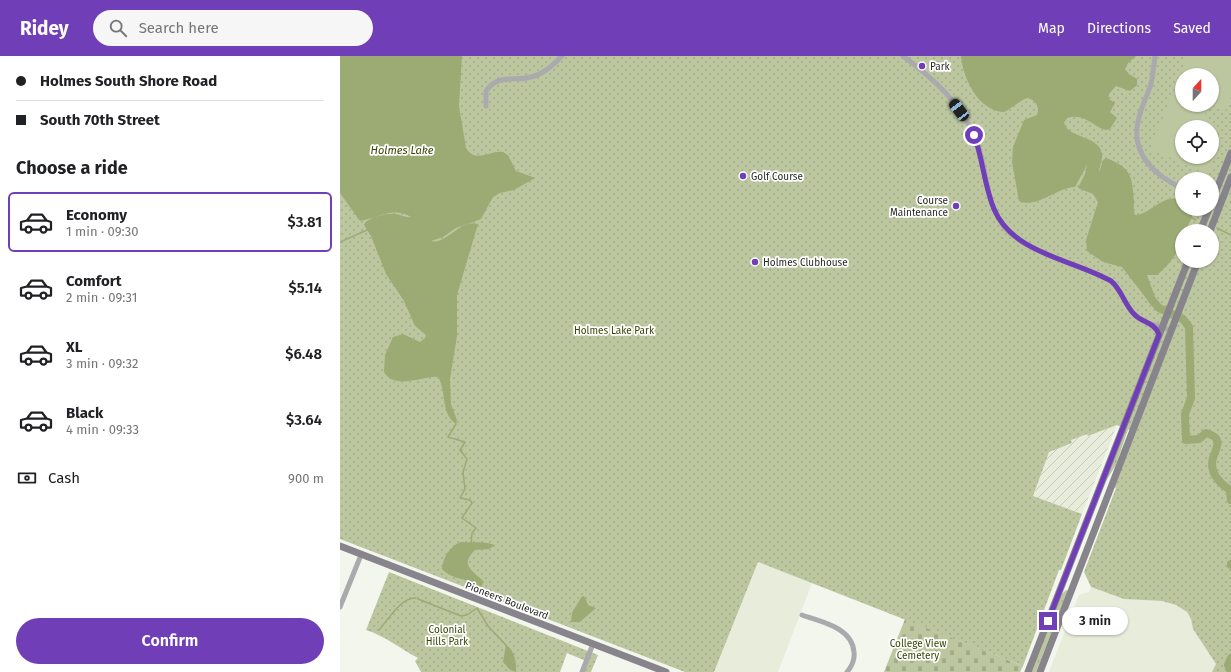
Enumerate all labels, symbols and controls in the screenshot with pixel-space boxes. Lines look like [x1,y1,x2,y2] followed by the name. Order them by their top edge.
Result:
[93,10,373,46] search box
[20,17,69,40] text: Ridey
[107,17,129,39] icon: search
[139,19,219,37] text: Search here
[1038,20,1065,37] text: Map
[1087,20,1151,37] text: Directions
[1173,20,1211,37] text: Saved
[917,61,927,71] marker: Park
[930,61,951,73] place label: Park
[1175,68,1219,112] north arrow
[1175,68,1219,268] map controls
[40,72,217,90] text: Holmes South Shore Road
[947,97,971,123] car
[40,111,160,129] text: South 70th Street
[1175,120,1219,164] button: locate
[965,126,983,144] route start
[371,144,434,157] water label: Holmes Lake
[16,157,128,179] text: Choose a ride
[738,171,748,181] marker: Golf Course
[751,171,803,183] place label: Golf Course
[1175,172,1219,216] button: +
[890,195,948,219] place label: Course Maintenance
[951,201,961,211] marker: Course Maintenance
[18,204,54,240] icon: car
[66,206,127,224] text: Economy
[287,213,322,231] text: $3.81
[66,224,138,239] text: 1 min · 09:30
[1175,224,1219,268] button: −
[750,257,760,267] marker: Holmes Clubhouse
[763,257,848,269] place label: Holmes Clubhouse
[18,270,54,306] icon: car
[66,272,122,290] text: Comfort
[289,279,322,297] text: $5.14
[66,290,137,305] text: 2 min · 09:31
[574,325,655,337] park label: Holmes Lake Park
[18,336,54,372] icon: car
[66,338,82,356] text: XL
[285,345,322,363] text: $6.48
[66,356,138,371] text: 3 min · 09:32
[18,402,54,438] icon: car
[66,404,103,422] text: Black
[286,411,322,429] text: $3.64
[66,422,139,437] text: 4 min · 09:33
[16,467,38,489] icon: cash
[48,469,80,487] text: Cash
[288,471,324,486] text: 900 m
[463,580,550,622] street label: Pioneers Boulevard
[1062,607,1128,635] callout: 3 min
[1039,612,1057,630] route end
[1079,613,1111,628] text: 3 min
[16,618,324,664] button: Confirm
[426,624,469,648] park label: Colonial Hills Park
[890,638,946,662] park label: College View Cemetery

